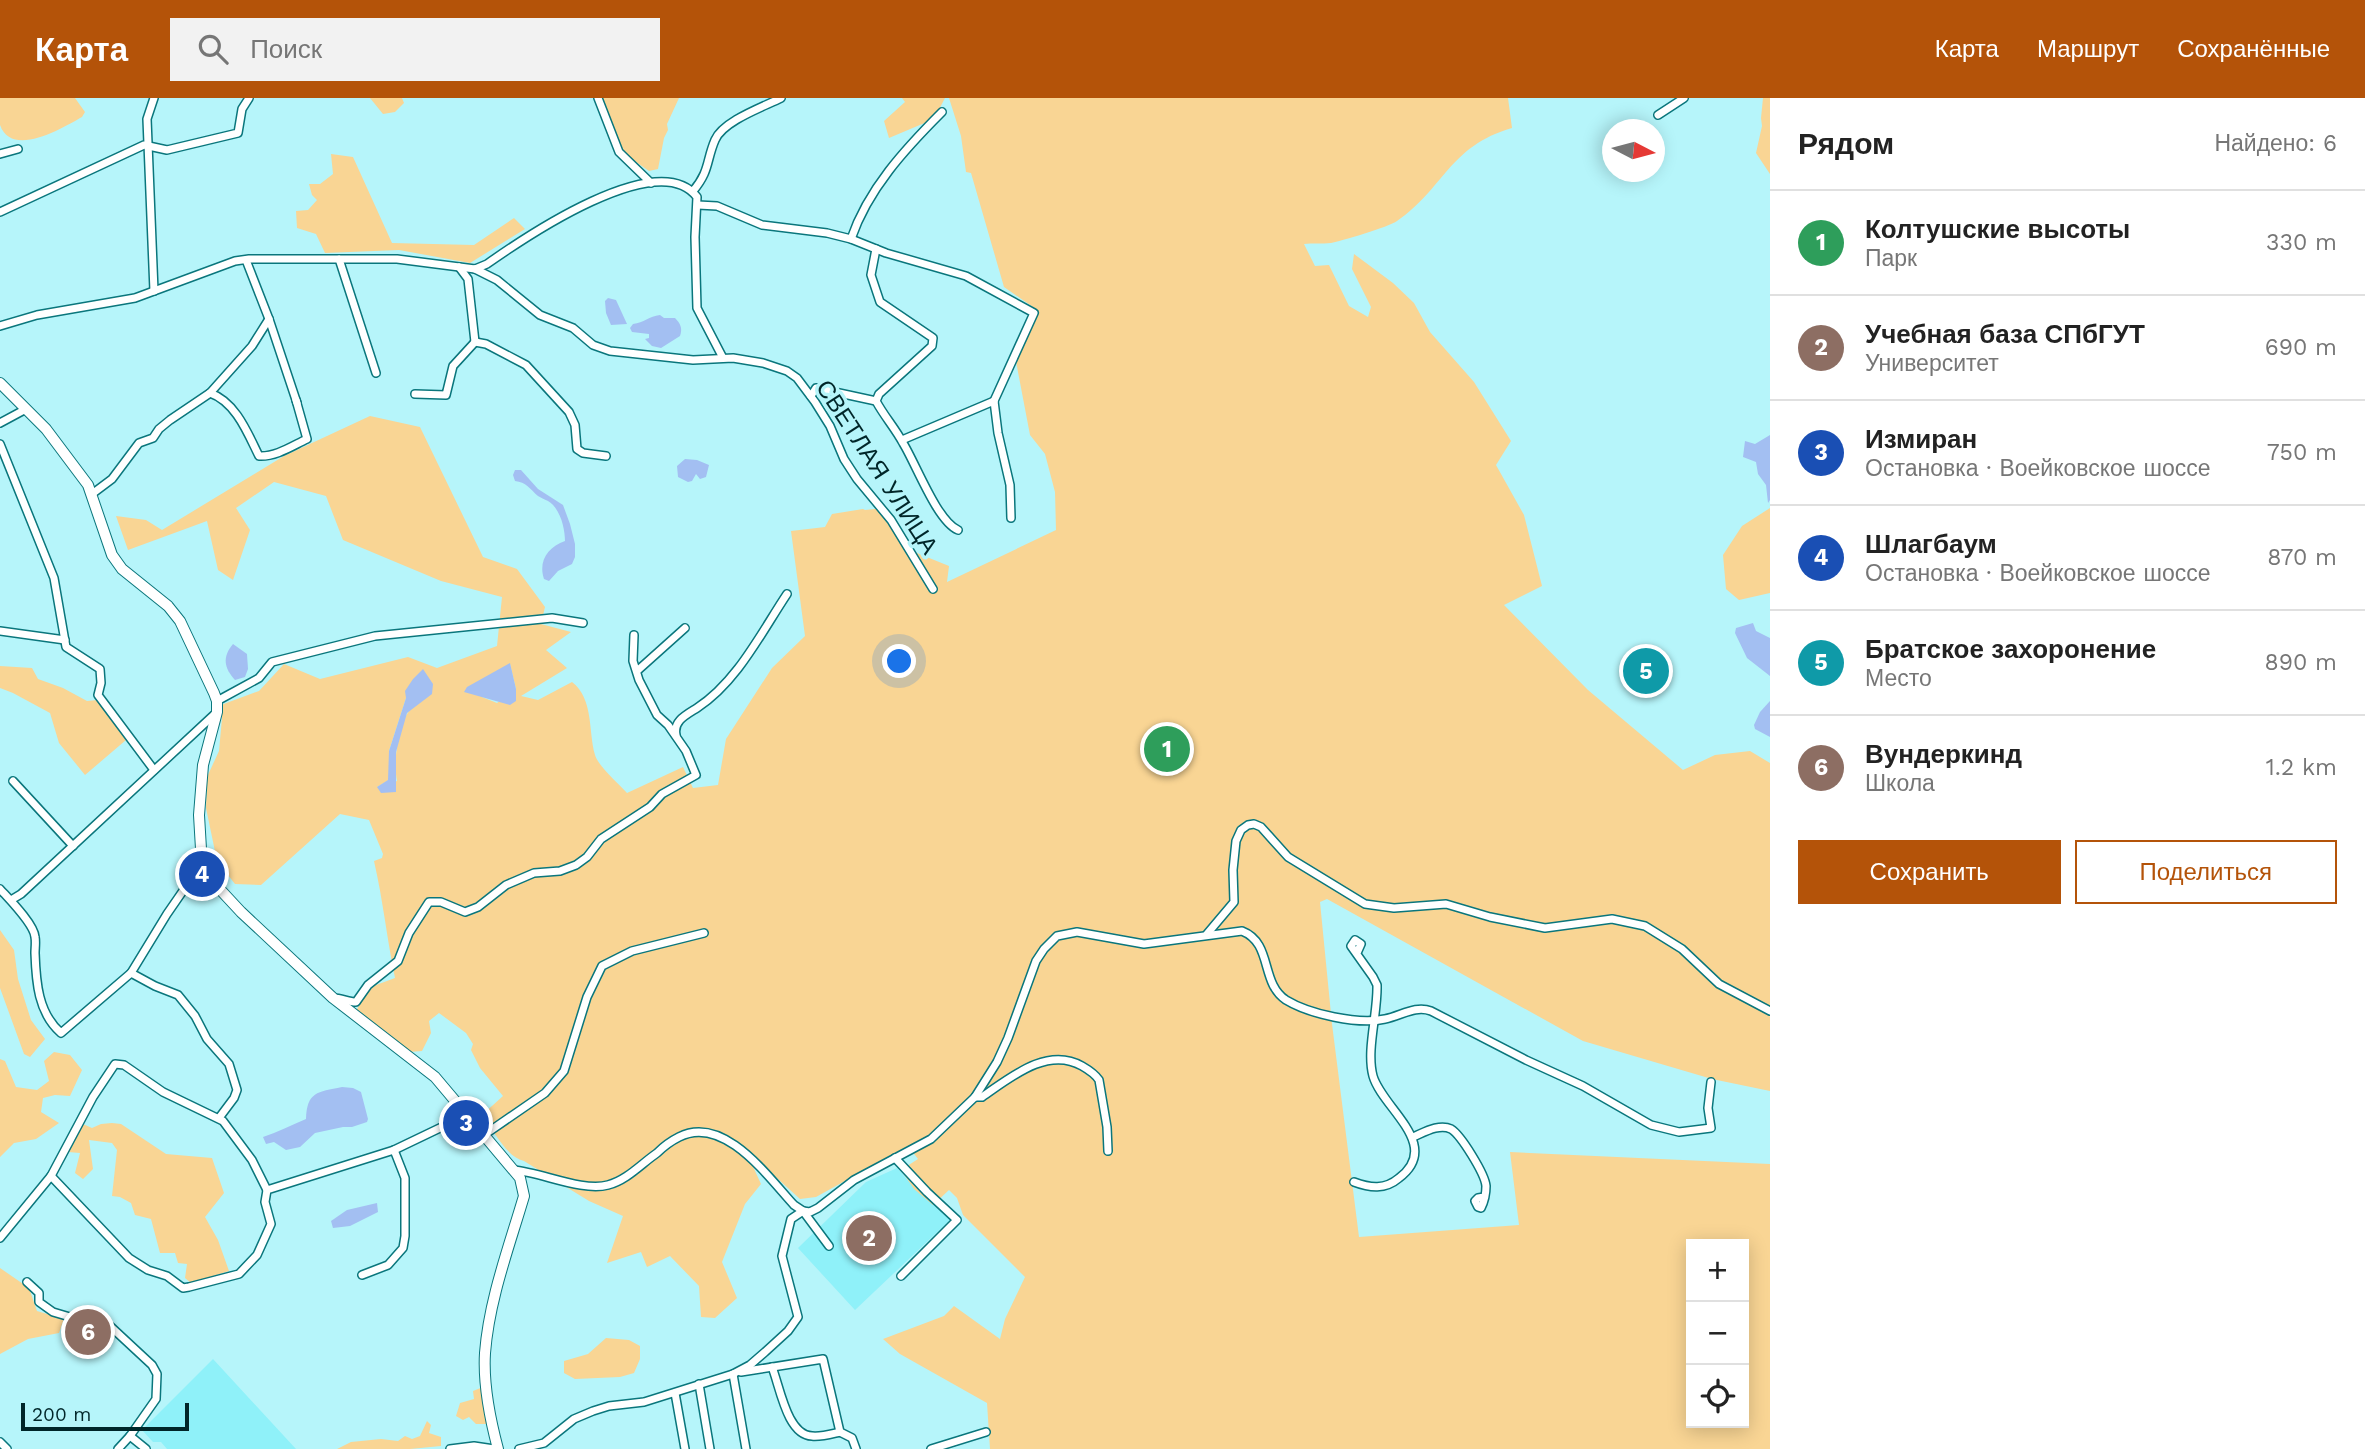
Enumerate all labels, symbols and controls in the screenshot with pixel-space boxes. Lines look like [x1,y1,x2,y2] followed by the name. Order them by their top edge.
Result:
[170,18,660,81] search box
[35,30,128,69] text: Карта
[194,30,232,68] icon: search
[250,34,322,64] text: Поиск
[1935,35,1999,63] text: Карта
[2037,35,2139,63] text: Маршрут
[2177,35,2330,63] text: Сохранённые
[1602,119,1665,182] north arrow
[1798,126,1894,161] text: Рядом
[2214,130,2337,157] text: Найдено: 6
[1865,214,2130,244] text: Колтушские высоты
[1816,229,1826,256] text: 1
[2266,229,2337,256] text: 330 m
[1865,245,1917,272] text: Парк
[1865,319,2145,349] text: Учебная база СПбГУТ
[1814,334,1828,361] text: 2
[2265,334,2337,361] text: 690 m
[1865,350,1999,377] text: Университет
[810,375,944,559] street label: СВЕТЛАЯ УЛИЦА
[1865,424,1977,454] text: Измиран
[1814,439,1828,466] text: 3
[2267,439,2337,466] text: 750 m
[1865,455,2211,482] text: Остановка · Воейковское шоссе
[1865,529,1997,559] text: Шлагбаум
[1814,544,1828,571] text: 4
[2267,544,2337,571] text: 870 m
[1865,560,2211,587] text: Остановка · Воейковское шоссе
[1865,634,2156,664] text: Братское захоронение
[882,644,916,678] your location
[1623,645,1669,697] pin: 5
[1814,649,1828,676] text: 5
[2265,649,2337,676] text: 890 m
[1865,665,1932,692] text: Место
[1144,723,1190,775] pin: 1
[1865,739,2022,769] text: Вундеркинд
[1814,754,1828,781] text: 6
[2266,754,2337,781] text: 1.2 km
[1865,770,1935,797] text: Школа
[1798,840,2061,904] button: Сохранить
[2075,840,2337,904] button: Поделиться
[179,848,225,900] pin: 4
[443,1097,489,1149] pin: 3
[846,1212,892,1264] pin: 2
[1686,1239,1749,1428] map controls
[1686,1239,1749,1302] button: +
[1686,1302,1749,1365] button: −
[65,1306,111,1358] pin: 6
[1686,1365,1749,1428] button: locate
[21,1400,189,1432] scale bar
[32,1403,91,1426] text: 200 m

